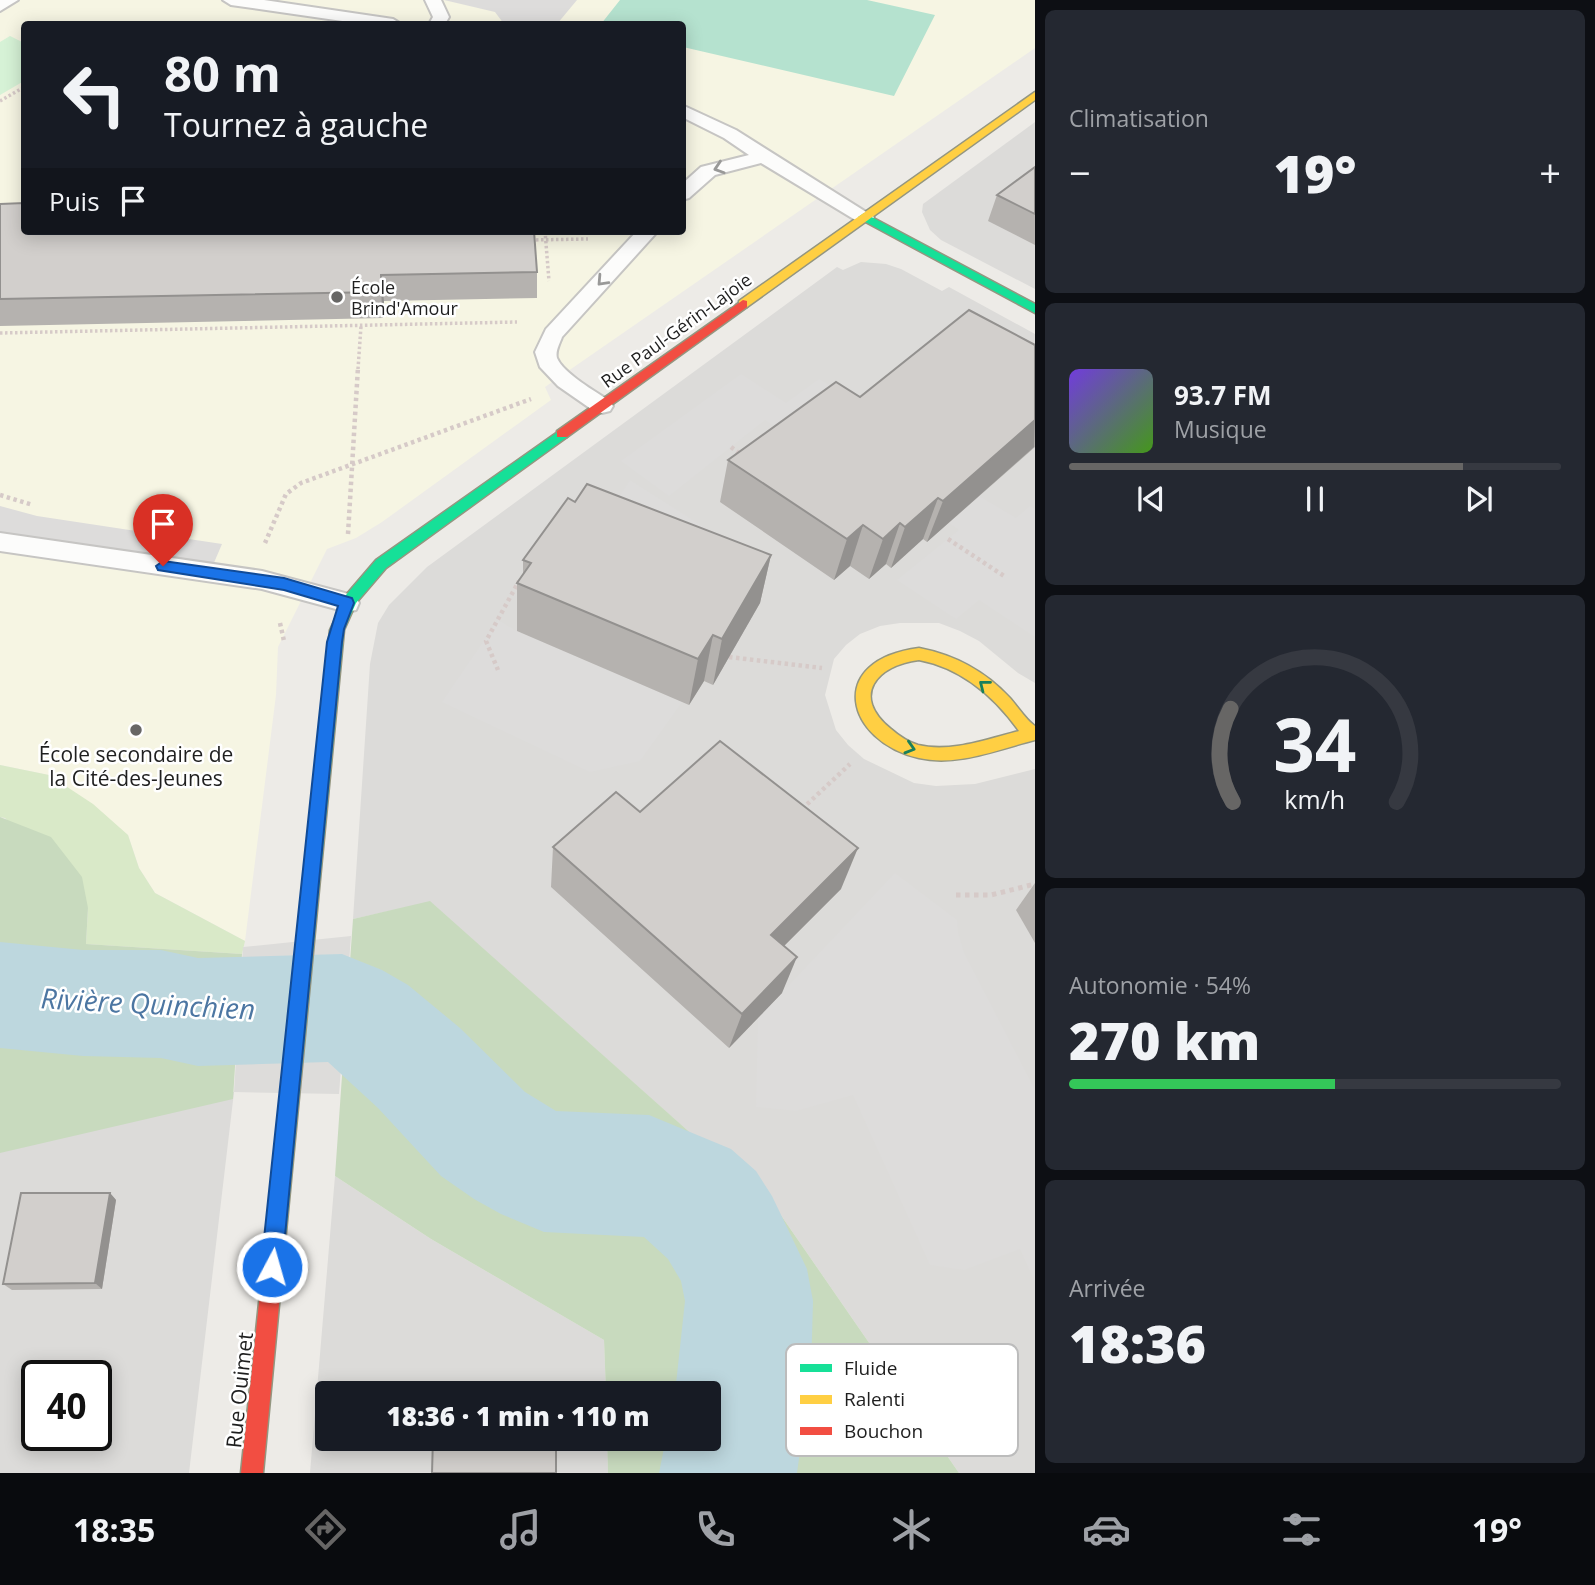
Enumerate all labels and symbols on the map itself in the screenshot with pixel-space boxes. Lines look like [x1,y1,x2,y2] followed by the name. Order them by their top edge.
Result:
[713,159,725,174] one-way arrow
[596,267,756,393] street label: Rue Paul-Gérin-Lajoie
[598,273,610,286] one-way arrow
[351,275,458,320] place label: École Brind'Amour
[329,289,345,305] marker: École Brind'Amour
[133,494,193,566] pin
[979,680,991,693] one-way arrow
[128,722,144,738] marker: École secondaire de la Cité-des-Jeunes
[39,740,233,792] place label: École secondaire de la Cité-des-Jeunes
[903,740,915,755] one-way arrow
[40,978,256,1028] water label: Rivière Quinchien
[235,1230,309,1304] position arrow
[219,1331,259,1449] street label: Rue Ouimet
[786,1344,1018,1456] legend
[844,1355,897,1381] text: Fluide
[21,1360,112,1451] speed limit sign: 40
[844,1386,905,1412] text: Ralenti
[844,1418,923,1444] text: Bouchon

